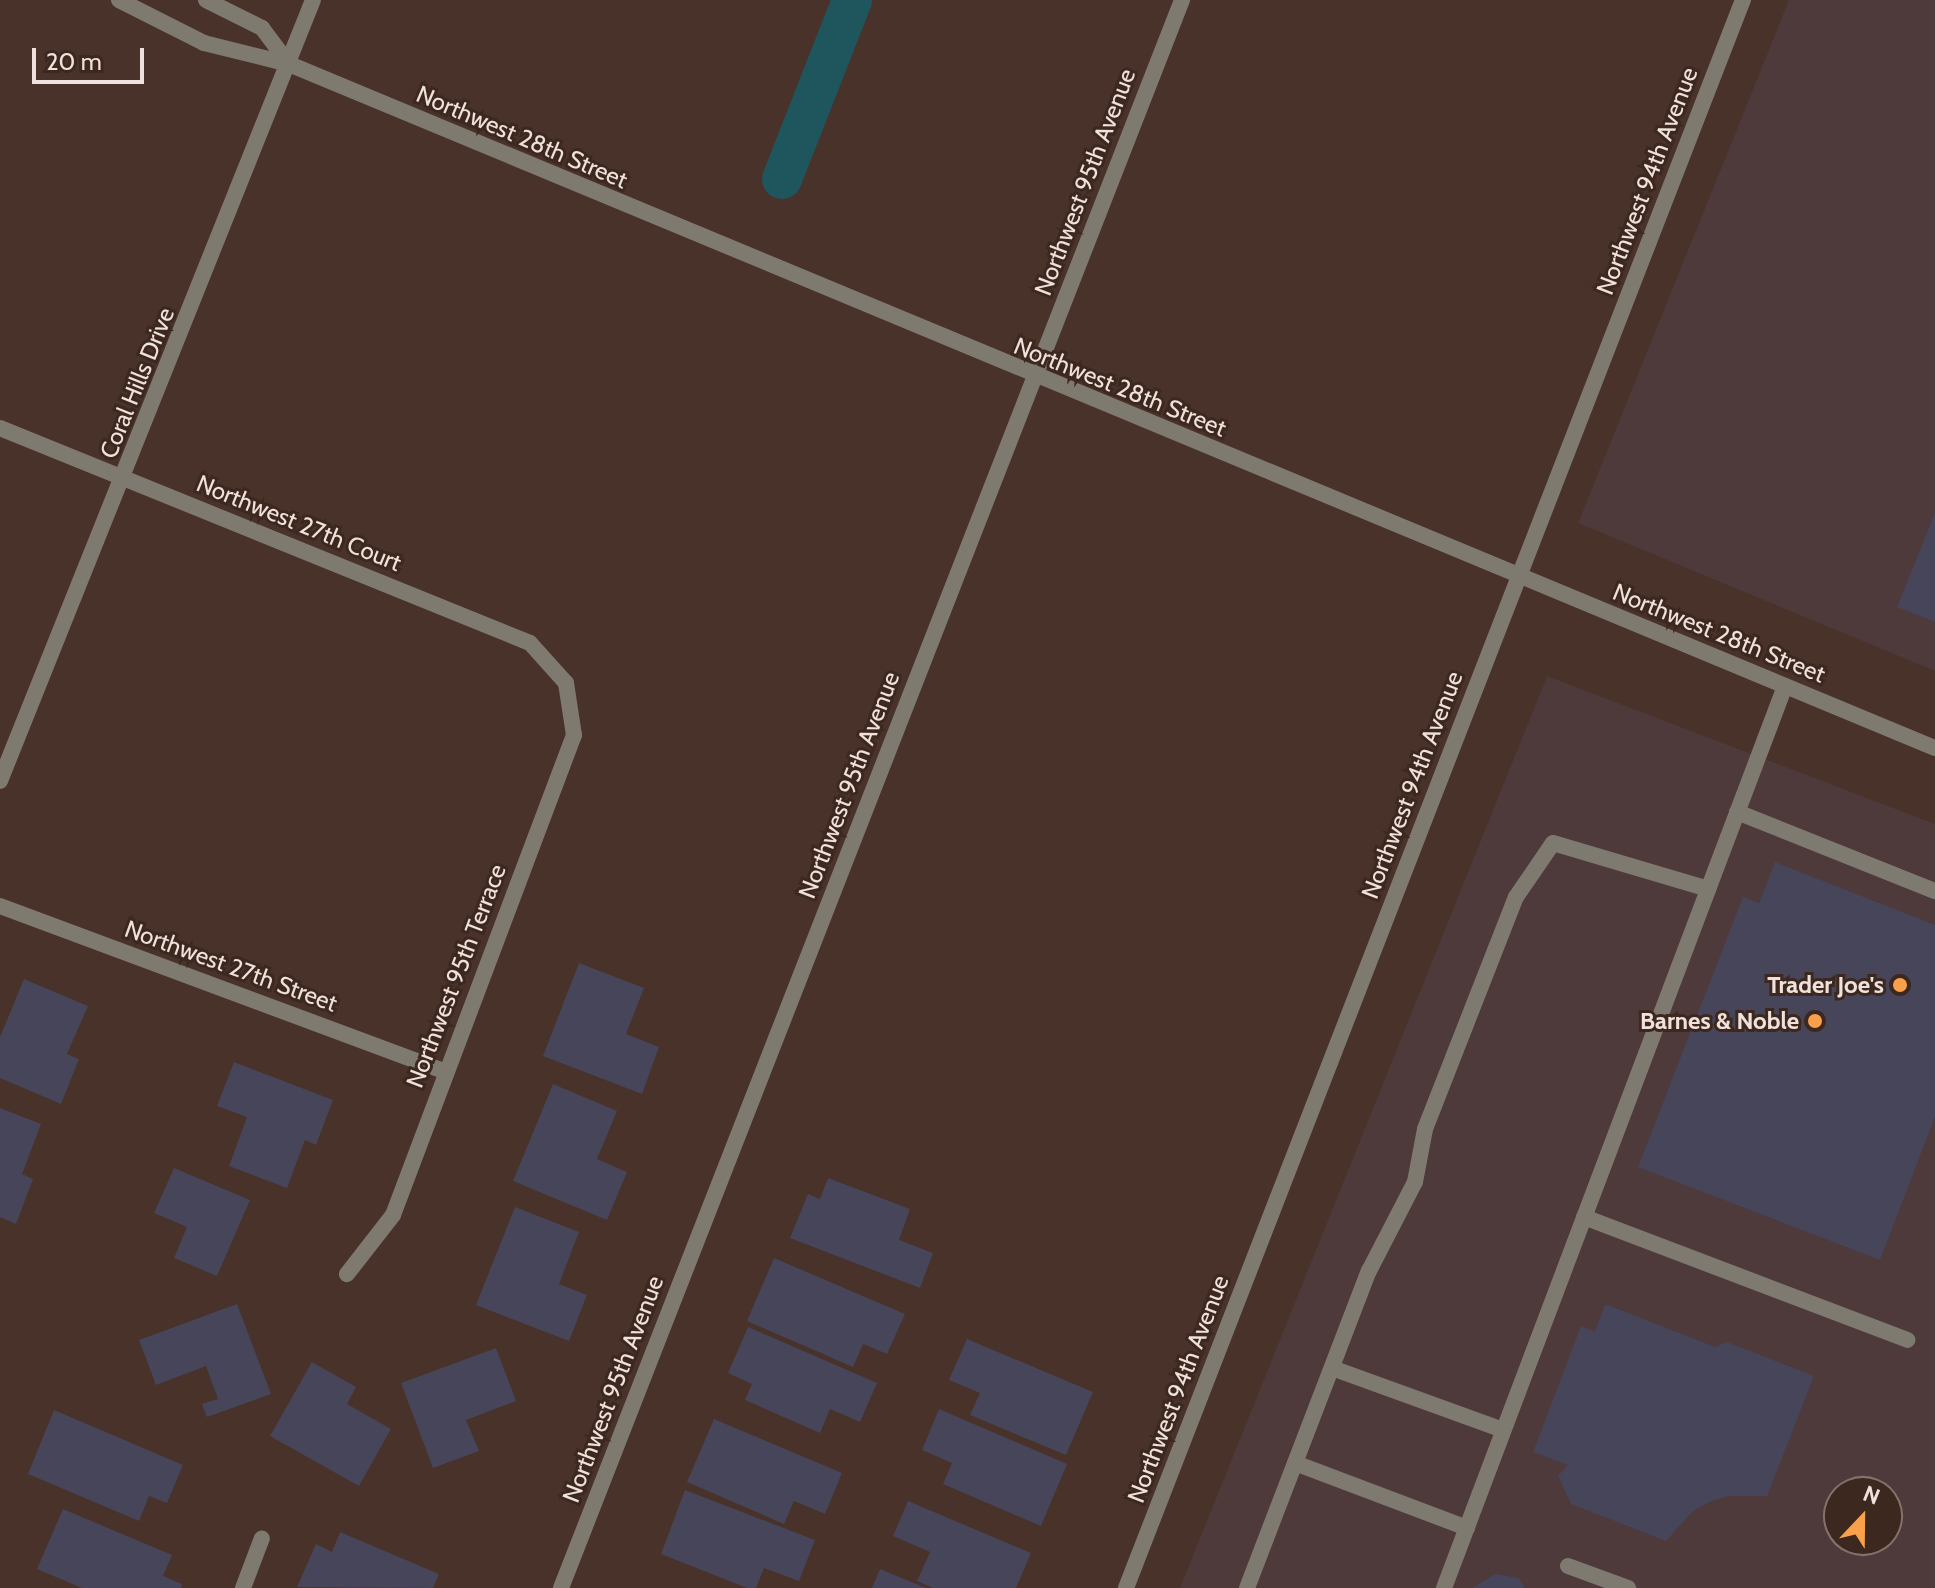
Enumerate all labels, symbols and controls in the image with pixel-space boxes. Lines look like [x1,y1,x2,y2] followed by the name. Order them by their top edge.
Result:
[36,32,148,82] scale bar
[46,47,102,76] text: 20 m
[1590,63,1704,299] street label: Northwest 94th Avenue
[1028,65,1142,299] street label: Northwest 95th Avenue
[412,79,632,195] street label: Northwest 28th Street
[94,303,180,463] street label: Coral Hills Drive
[1010,331,1230,443] street label: Northwest 28th Street
[192,469,406,577] street label: Northwest 27th Court
[1609,577,1829,689] street label: Northwest 28th Street
[1355,667,1469,903] street label: Northwest 94th Avenue
[792,668,906,902] street label: Northwest 95th Avenue
[400,860,512,1092] street label: Northwest 95th Terrace
[121,914,341,1018] street label: Northwest 27th Street
[1767,971,1884,999] place label: Trader Joe's
[1891,976,1909,994] marker: Trader Joe's
[1640,1007,1799,1035] place label: Barnes & Noble
[1806,1012,1824,1030] marker: Barnes & Noble
[1121,1271,1235,1507] street label: Northwest 94th Avenue
[556,1272,670,1506] street label: Northwest 95th Avenue
[1823,1476,1903,1556] north arrow
[1859,1480,1884,1511] text: N

